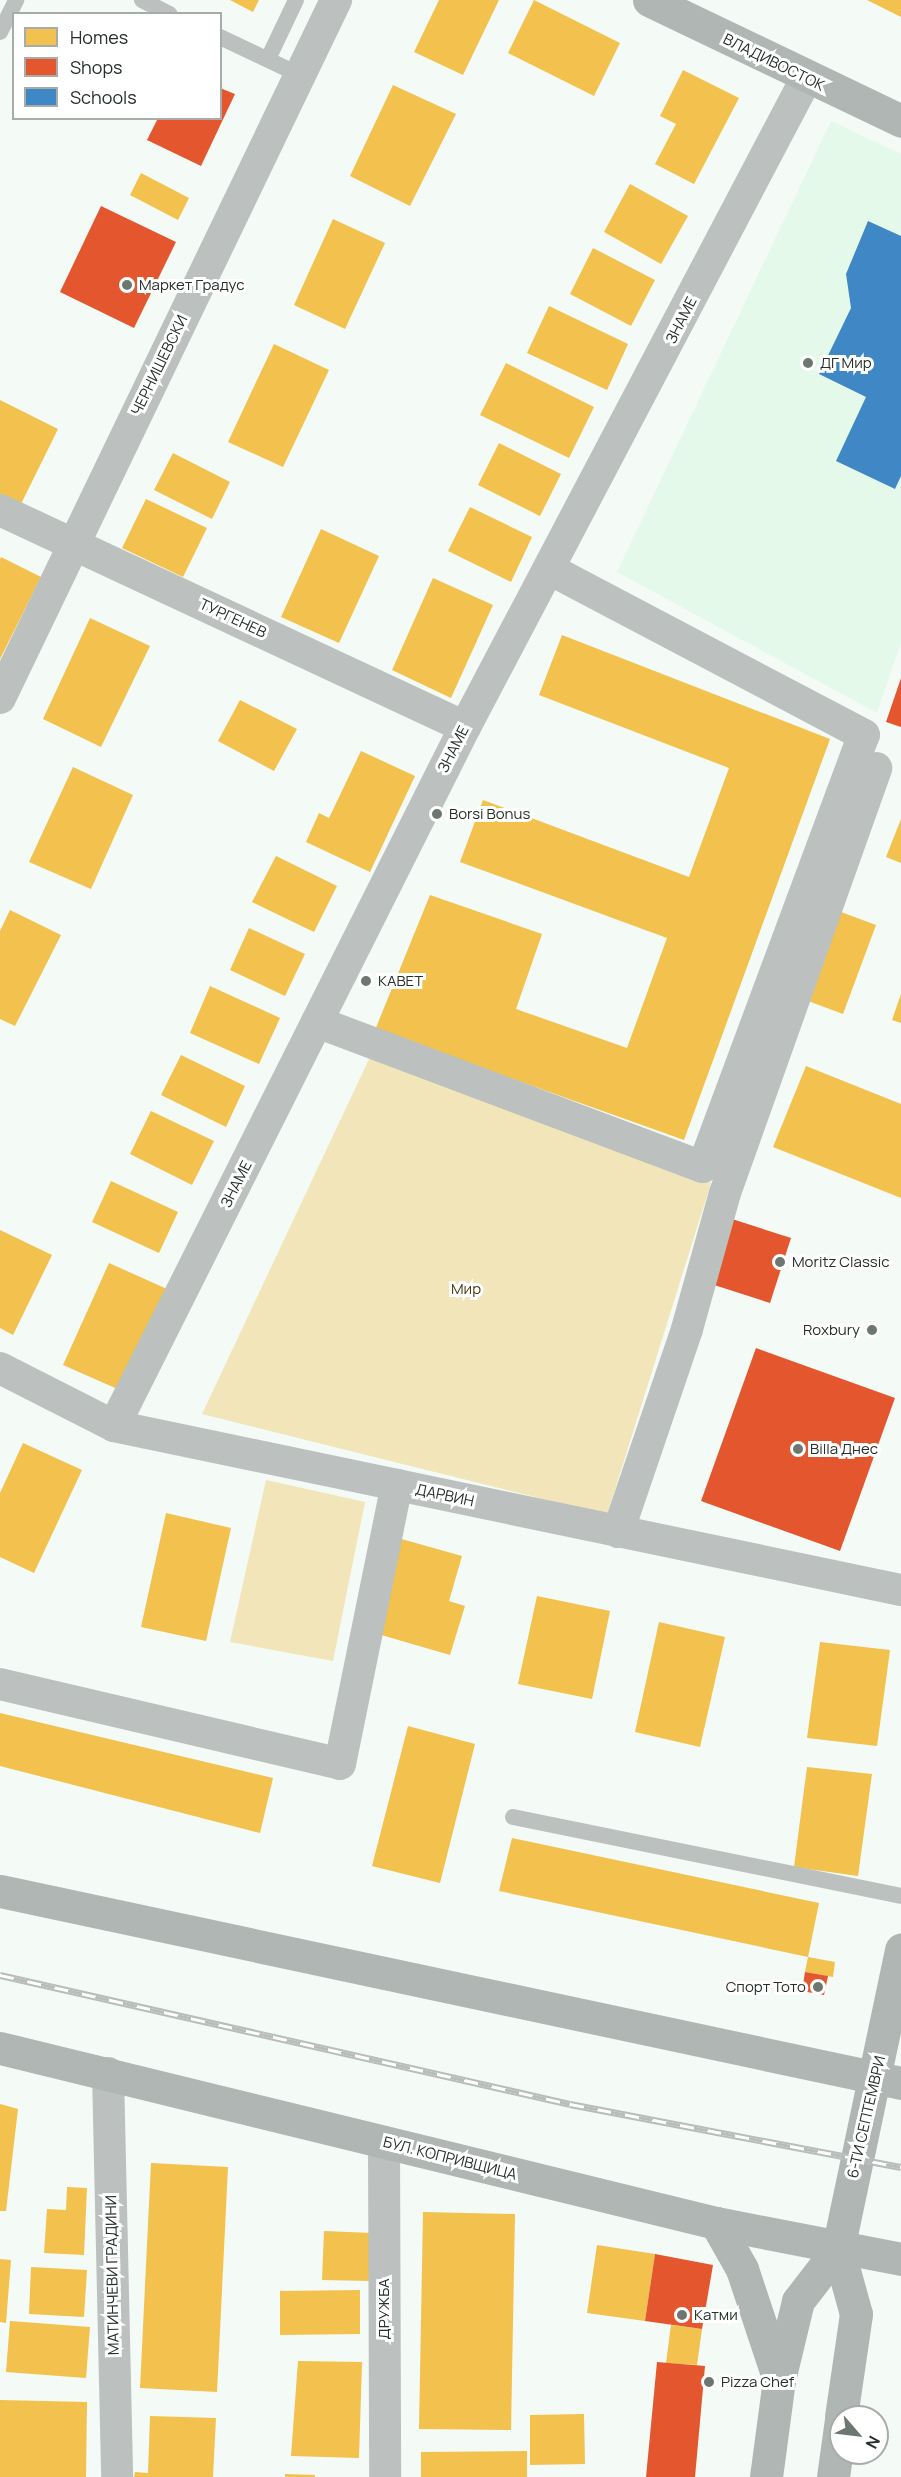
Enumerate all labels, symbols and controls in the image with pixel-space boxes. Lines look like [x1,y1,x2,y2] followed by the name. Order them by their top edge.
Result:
[12,12,222,120] legend
[70,25,128,49] text: Homes
[720,30,828,94] street label: ВЛАДИВОСТОК
[70,55,122,79] text: Shops
[70,85,137,109] text: Schools
[139,276,245,294] place label: Маркет Градус
[120,278,134,292] marker: Маркет Градус
[662,294,700,346] street label: ЗНАМЕ
[127,312,191,418] street label: ЧЕРНИШЕВСКИ
[820,354,872,372] place label: ДГ Мир
[801,356,815,370] marker: ДГ Мир
[197,595,269,641] street label: ТУРГЕНЕВ
[434,723,472,775] street label: ЗНАМЕ
[449,805,530,823] place label: Borsi Bonus
[430,807,444,821] marker: Borsi Bonus
[378,972,423,990] place label: KABET
[359,974,373,988] marker: KABET
[217,1158,255,1210] street label: ЗНАМЕ
[792,1253,889,1271] place label: Moritz Classic
[773,1255,787,1269] marker: Moritz Classic
[451,1280,481,1298] park label: Мир
[803,1321,860,1339] place label: Roxbury
[865,1323,879,1337] marker: Roxbury
[810,1440,878,1458] place label: Billa Днес
[791,1442,805,1456] marker: Billa Днес
[414,1480,476,1510] street label: ДАРВИН
[726,1978,806,1996] place label: Спорт Тото
[811,1980,825,1994] marker: Спорт Тото
[843,2054,889,2180] street label: 6-ТИ СЕПТЕМВРИ
[381,2133,519,2183] street label: БУЛ. КОПРИВЩИЦА
[102,2195,122,2355] street label: МАТИНЧЕВИ ГРАДИНИ
[375,2279,393,2339] street label: ДРУЖБА
[694,2306,738,2324] place label: Катми
[675,2308,689,2322] marker: Катми
[721,2373,794,2391] place label: Pizza Chef
[702,2375,716,2389] marker: Pizza Chef
[829,2405,889,2465] north arrow
[861,2432,886,2453] text: N

